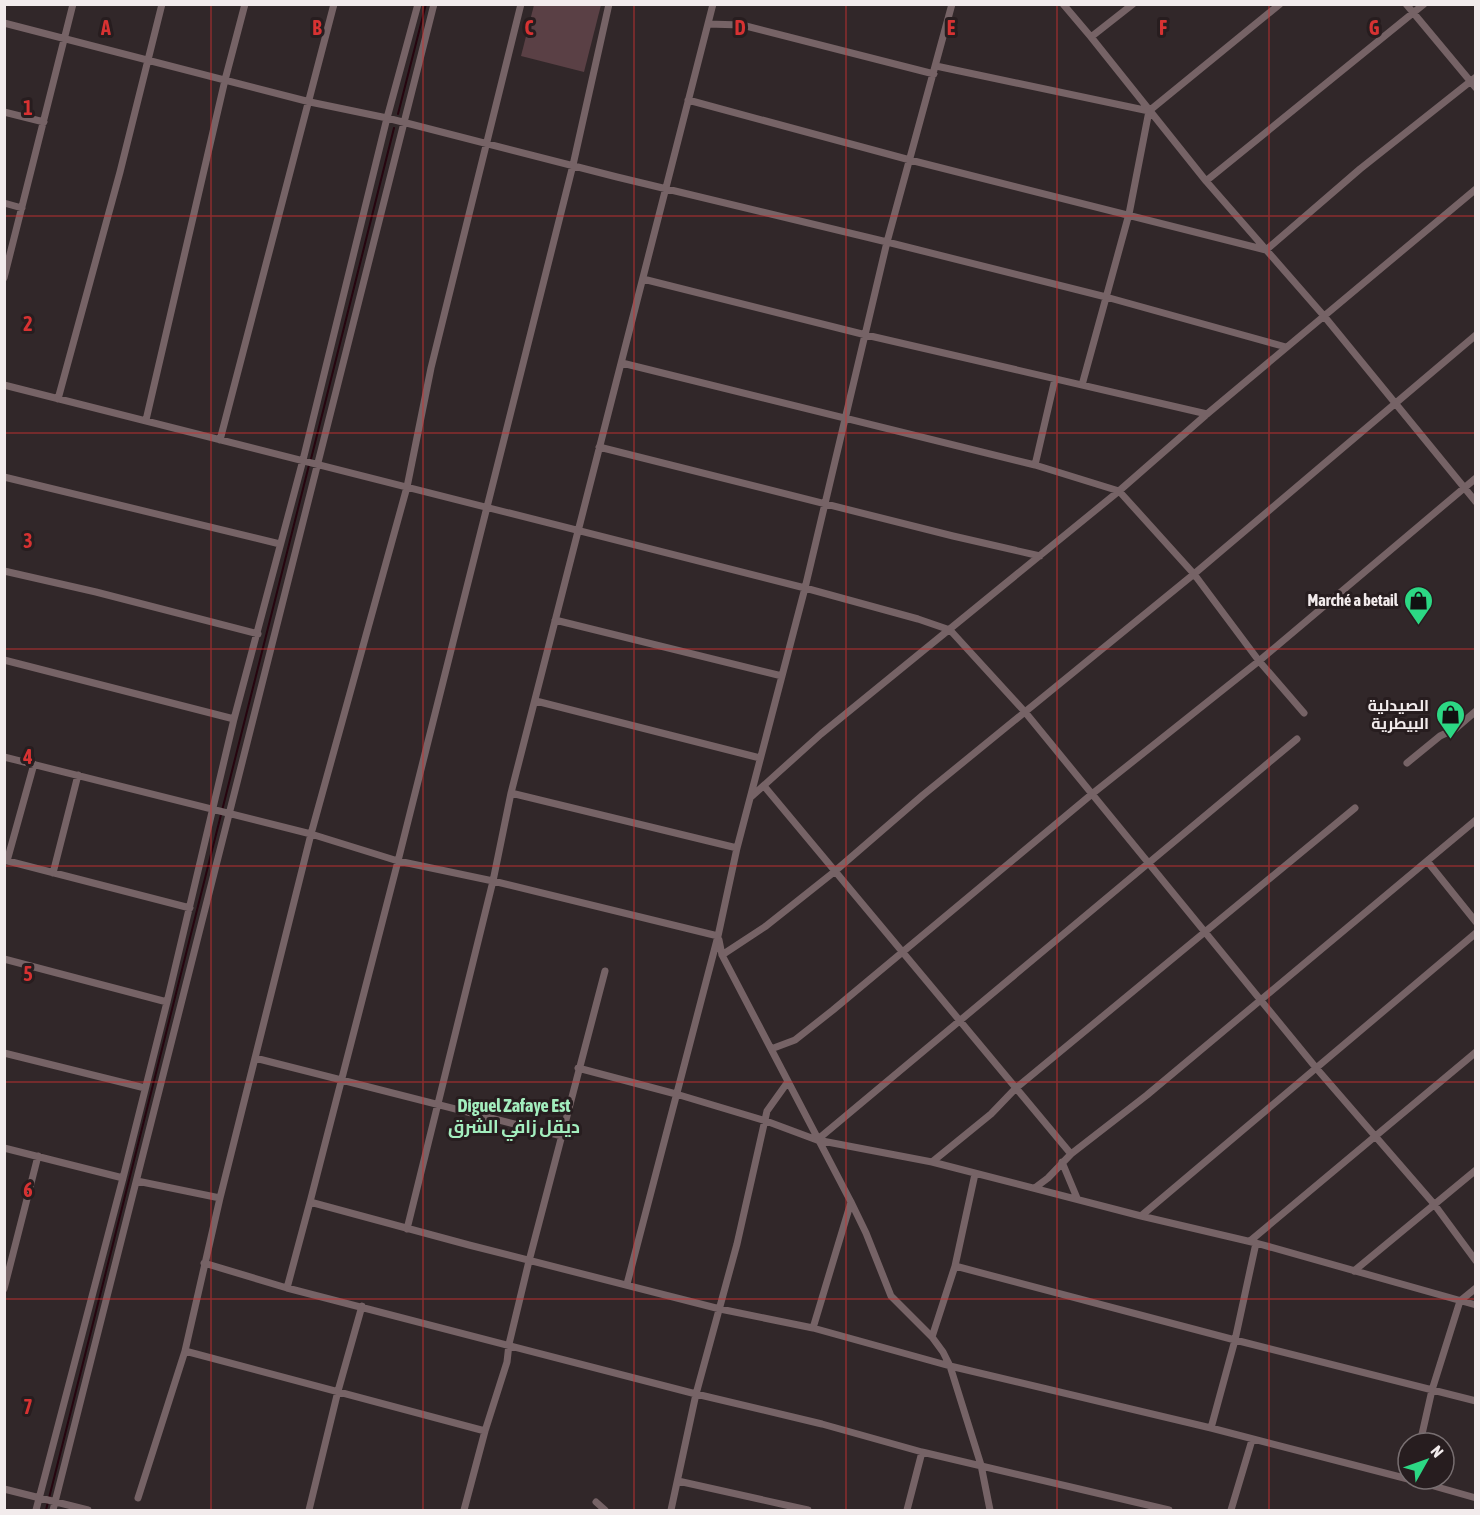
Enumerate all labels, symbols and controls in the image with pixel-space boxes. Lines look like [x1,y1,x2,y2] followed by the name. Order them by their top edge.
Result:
[100,16,111,39] text: A
[312,16,322,39] text: B
[525,16,534,39] text: C
[734,16,746,39] text: D
[947,16,956,39] text: E
[1159,16,1167,39] text: F
[1369,16,1380,39] text: G
[23,96,33,119] text: 1
[23,312,33,335] text: 2
[23,529,33,552] text: 3
[1403,584,1435,626] shop icon: Marché a betail
[1308,591,1399,609] place label: Marché a betail
[1368,696,1429,733] place label: الصيدلية البيطرية
[1434,698,1466,740] shop icon: الصيدلية البيطرية
[22,745,33,768] text: 4
[23,962,33,985] text: 5
[448,1095,580,1142] district label: Diguel Zafaye Est ديقل زافي الشرق
[23,1178,33,1201] text: 6
[23,1395,33,1418] text: 7
[1396,1431,1456,1491] north arrow
[1428,1442,1447,1461] text: N

